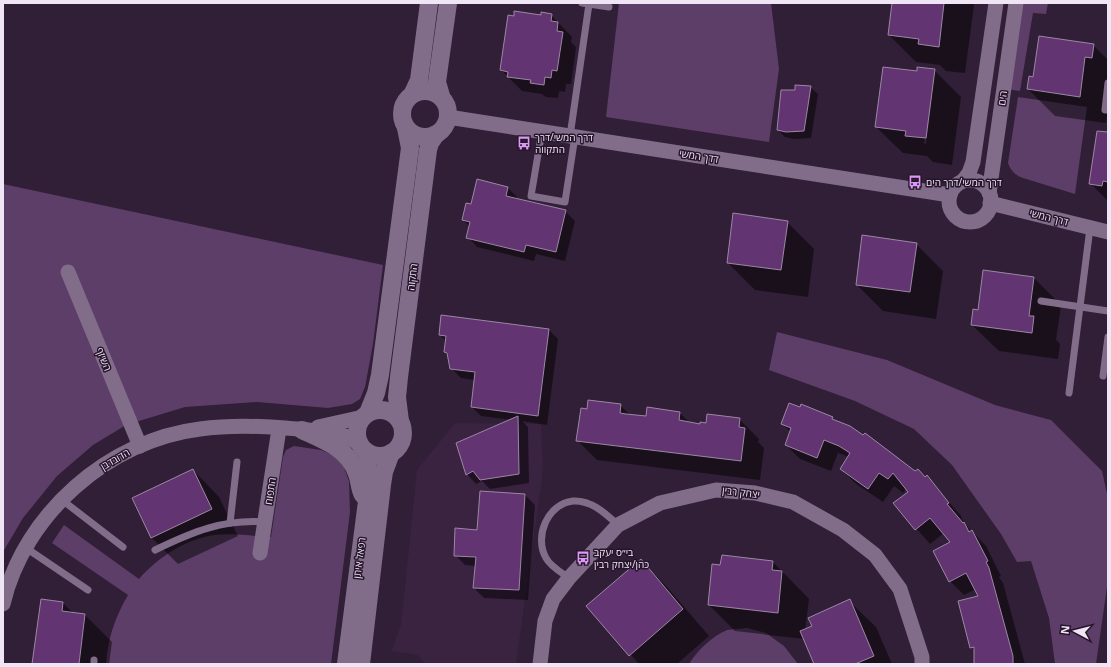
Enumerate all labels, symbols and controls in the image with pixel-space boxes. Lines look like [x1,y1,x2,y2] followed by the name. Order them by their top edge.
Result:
[994,90,1010,106] street label: הים
[535,130,593,156] place label: דרך המשי/דרך התקווה
[516,135,532,151] bus stop icon: דרך המשי/דרך התקווה
[678,146,720,166] street label: דדך המשי
[907,174,923,190] bus stop icon: דרך המשי/דרך הים
[926,175,1002,189] place label: דרך המשי/דרך הים
[1028,205,1070,229] street label: דרך המשי
[403,263,421,291] street label: התקוה
[93,345,115,373] street label: השיזף
[98,445,132,473] street label: הדובדבן
[261,476,279,506] street label: התפוח
[721,483,761,501] street label: יצחק רבין
[350,537,368,579] street label: רפאל איתן
[594,545,649,571] place label: בי״ס יעקב כהן/יצחק רבין
[575,550,591,566] bus stop icon: בי״ס יעקב כהן/יצחק רבין
[1055,611,1095,651] north arrow
[1057,624,1073,635] text: N

